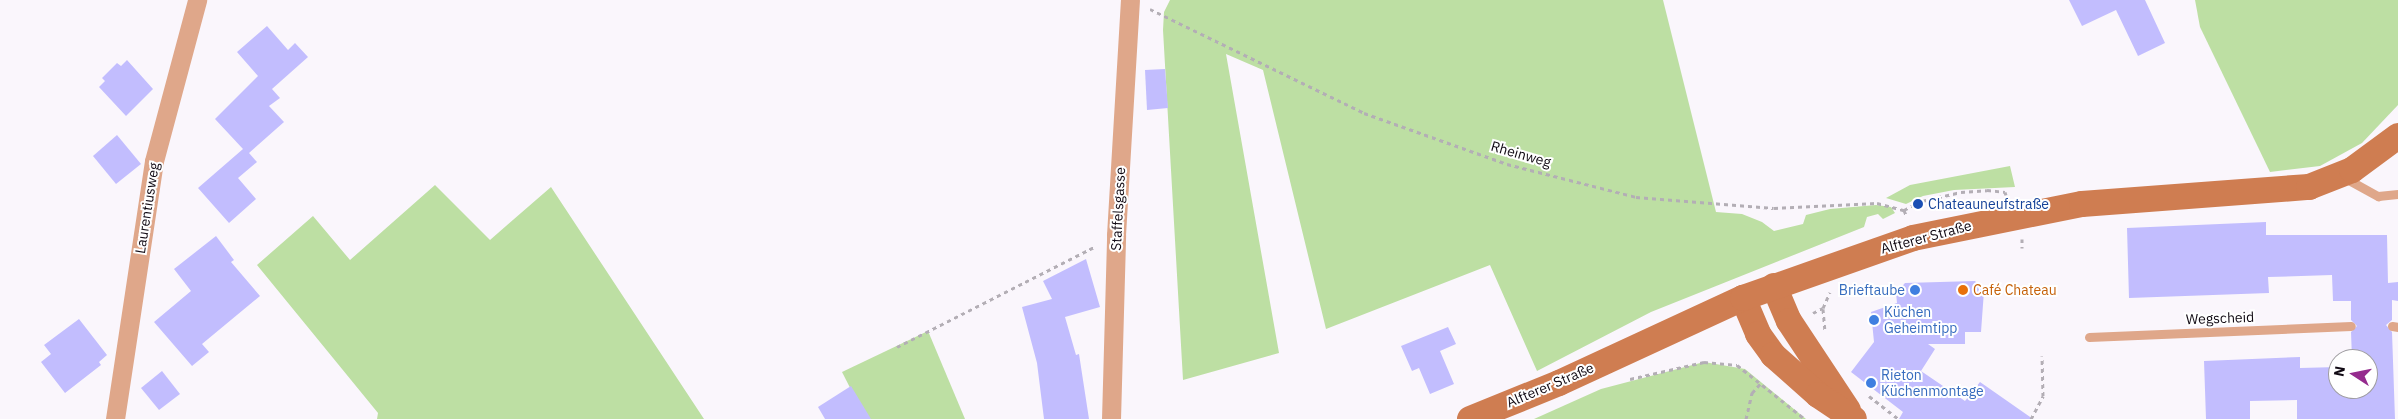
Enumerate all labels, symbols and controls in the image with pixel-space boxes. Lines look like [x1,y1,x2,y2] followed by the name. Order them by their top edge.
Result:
[1489,137,1553,171] street label: Rheinweg
[132,161,162,255] street label: Laurentiusweg
[1107,167,1129,251] street label: Staffelsgasse
[1928,196,2049,212] place label: Chateauneufstraße
[1912,198,1924,210] marker: Chateauneufstraße
[1879,217,1973,257] street label: Alfterer Straße
[1839,282,1905,298] place label: Brieftaube
[1973,282,2057,298] place label: Café Chateau
[1909,284,1921,296] marker: Brieftaube
[1957,284,1969,296] marker: Café Chateau
[1884,304,1957,336] place label: Küchen Geheimtipp
[2185,308,2255,328] street label: Wegscheid
[1868,314,1880,326] marker: Küchen Geheimtipp
[2328,349,2378,399] north arrow
[1504,359,1596,411] street label: Alfterer Straße
[2329,365,2349,378] text: N
[1881,367,1984,400] place label: Rieton Küchenmontage
[1865,377,1877,389] marker: Rieton Küchenmontage

